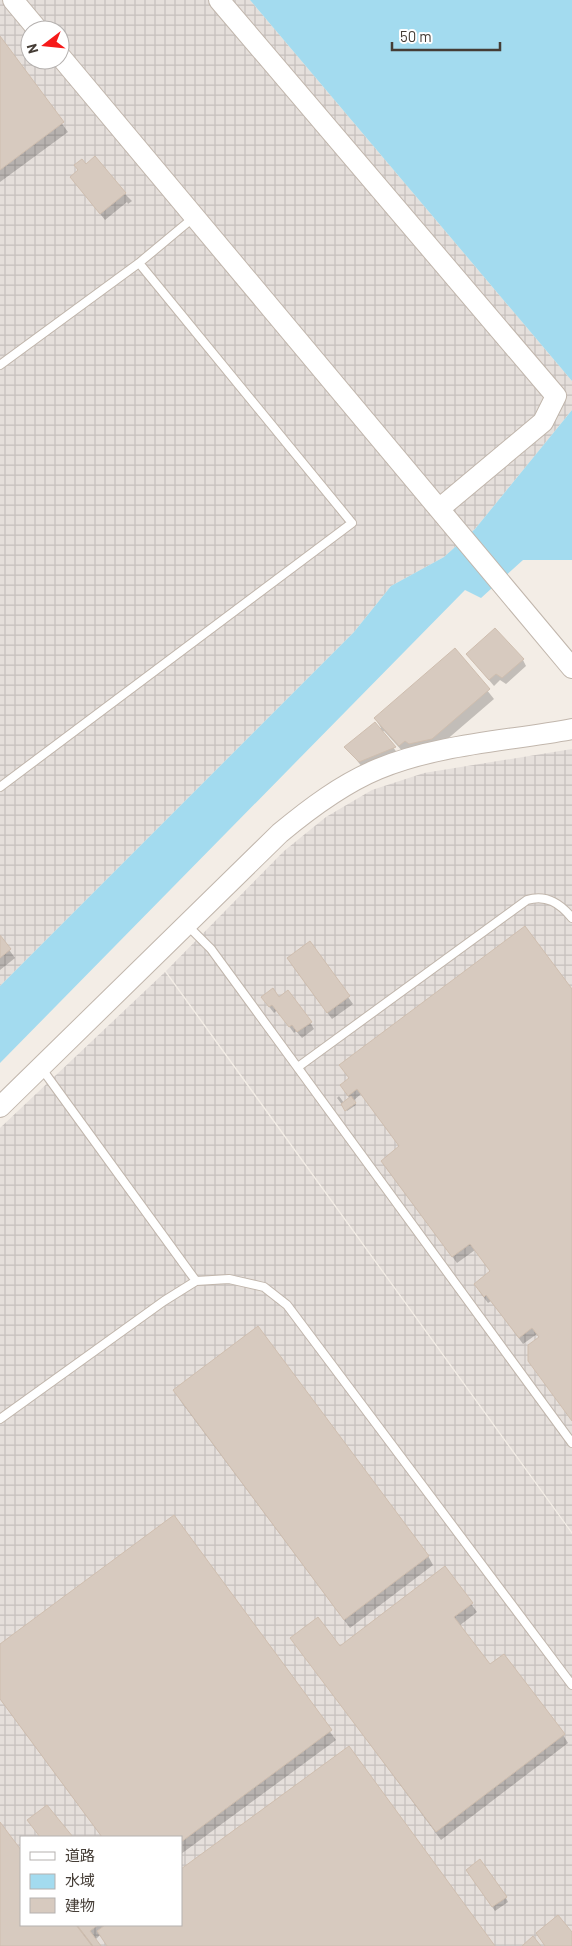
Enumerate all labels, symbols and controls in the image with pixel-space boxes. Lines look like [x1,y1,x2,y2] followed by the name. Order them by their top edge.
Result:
[20,20,70,70] north arrow
[392,20,500,52] scale bar
[400,27,432,45] text: 50 m
[23,42,41,56] text: N
[20,1836,182,1926] legend
[65,1846,95,1864] text: 道路
[65,1871,95,1889] text: 水域
[65,1896,95,1914] text: 建物

